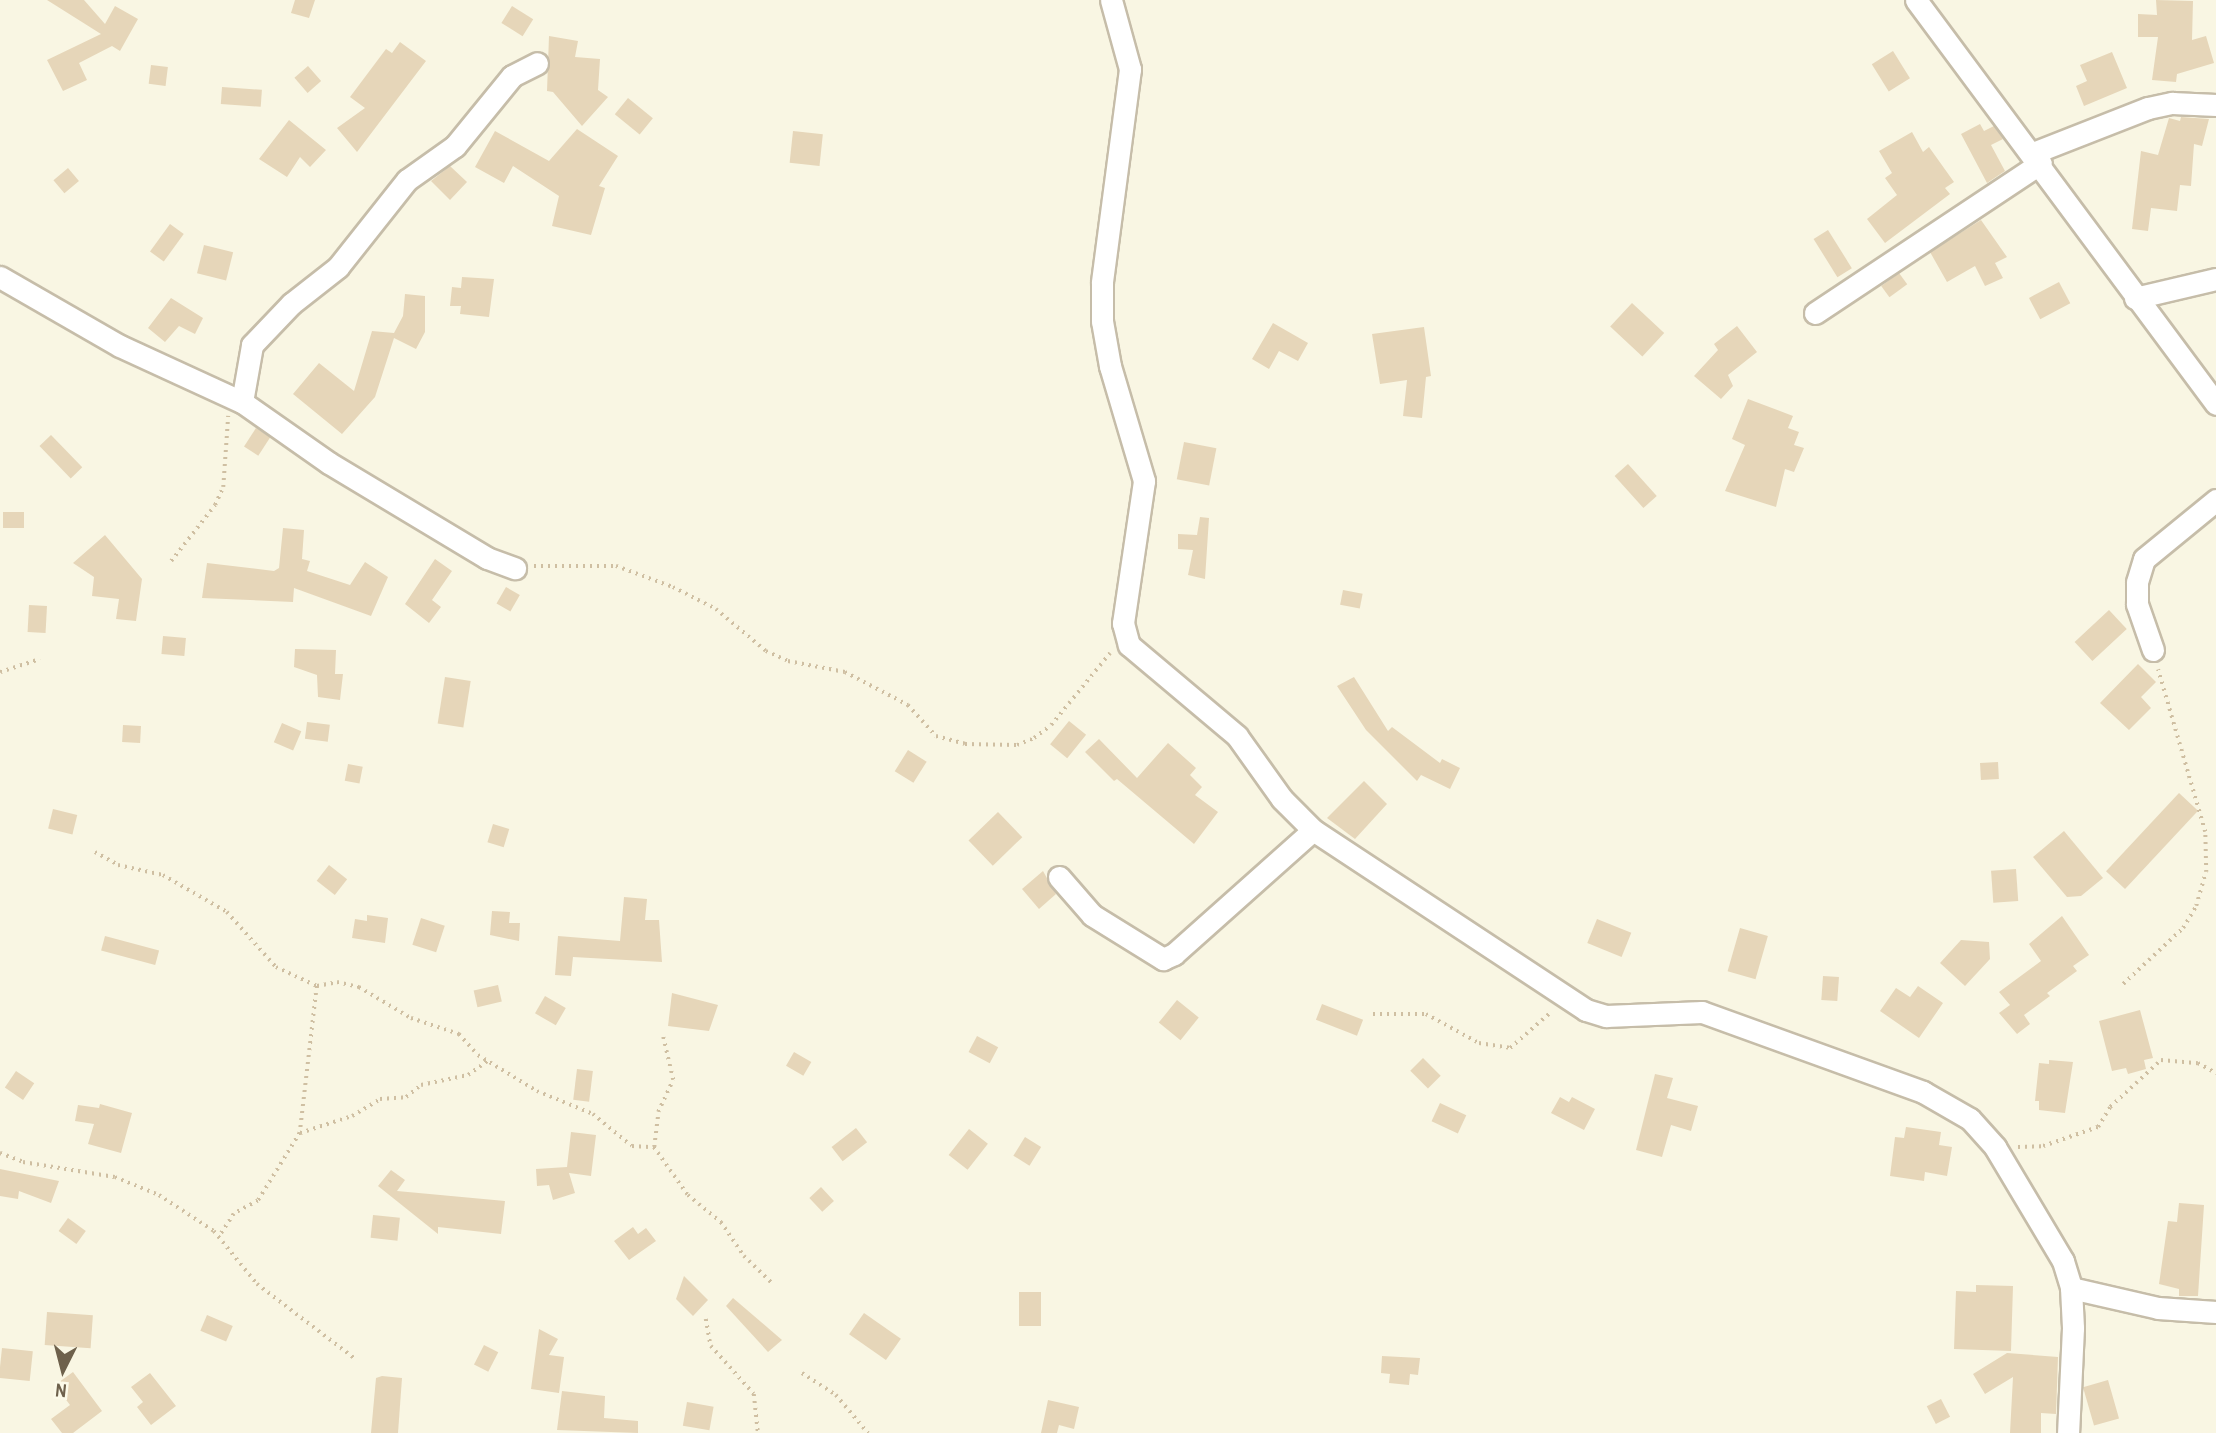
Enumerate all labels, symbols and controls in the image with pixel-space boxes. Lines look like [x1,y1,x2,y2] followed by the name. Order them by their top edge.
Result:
[28,1335,98,1405] north arrow
[54,1377,68,1404] text: N

